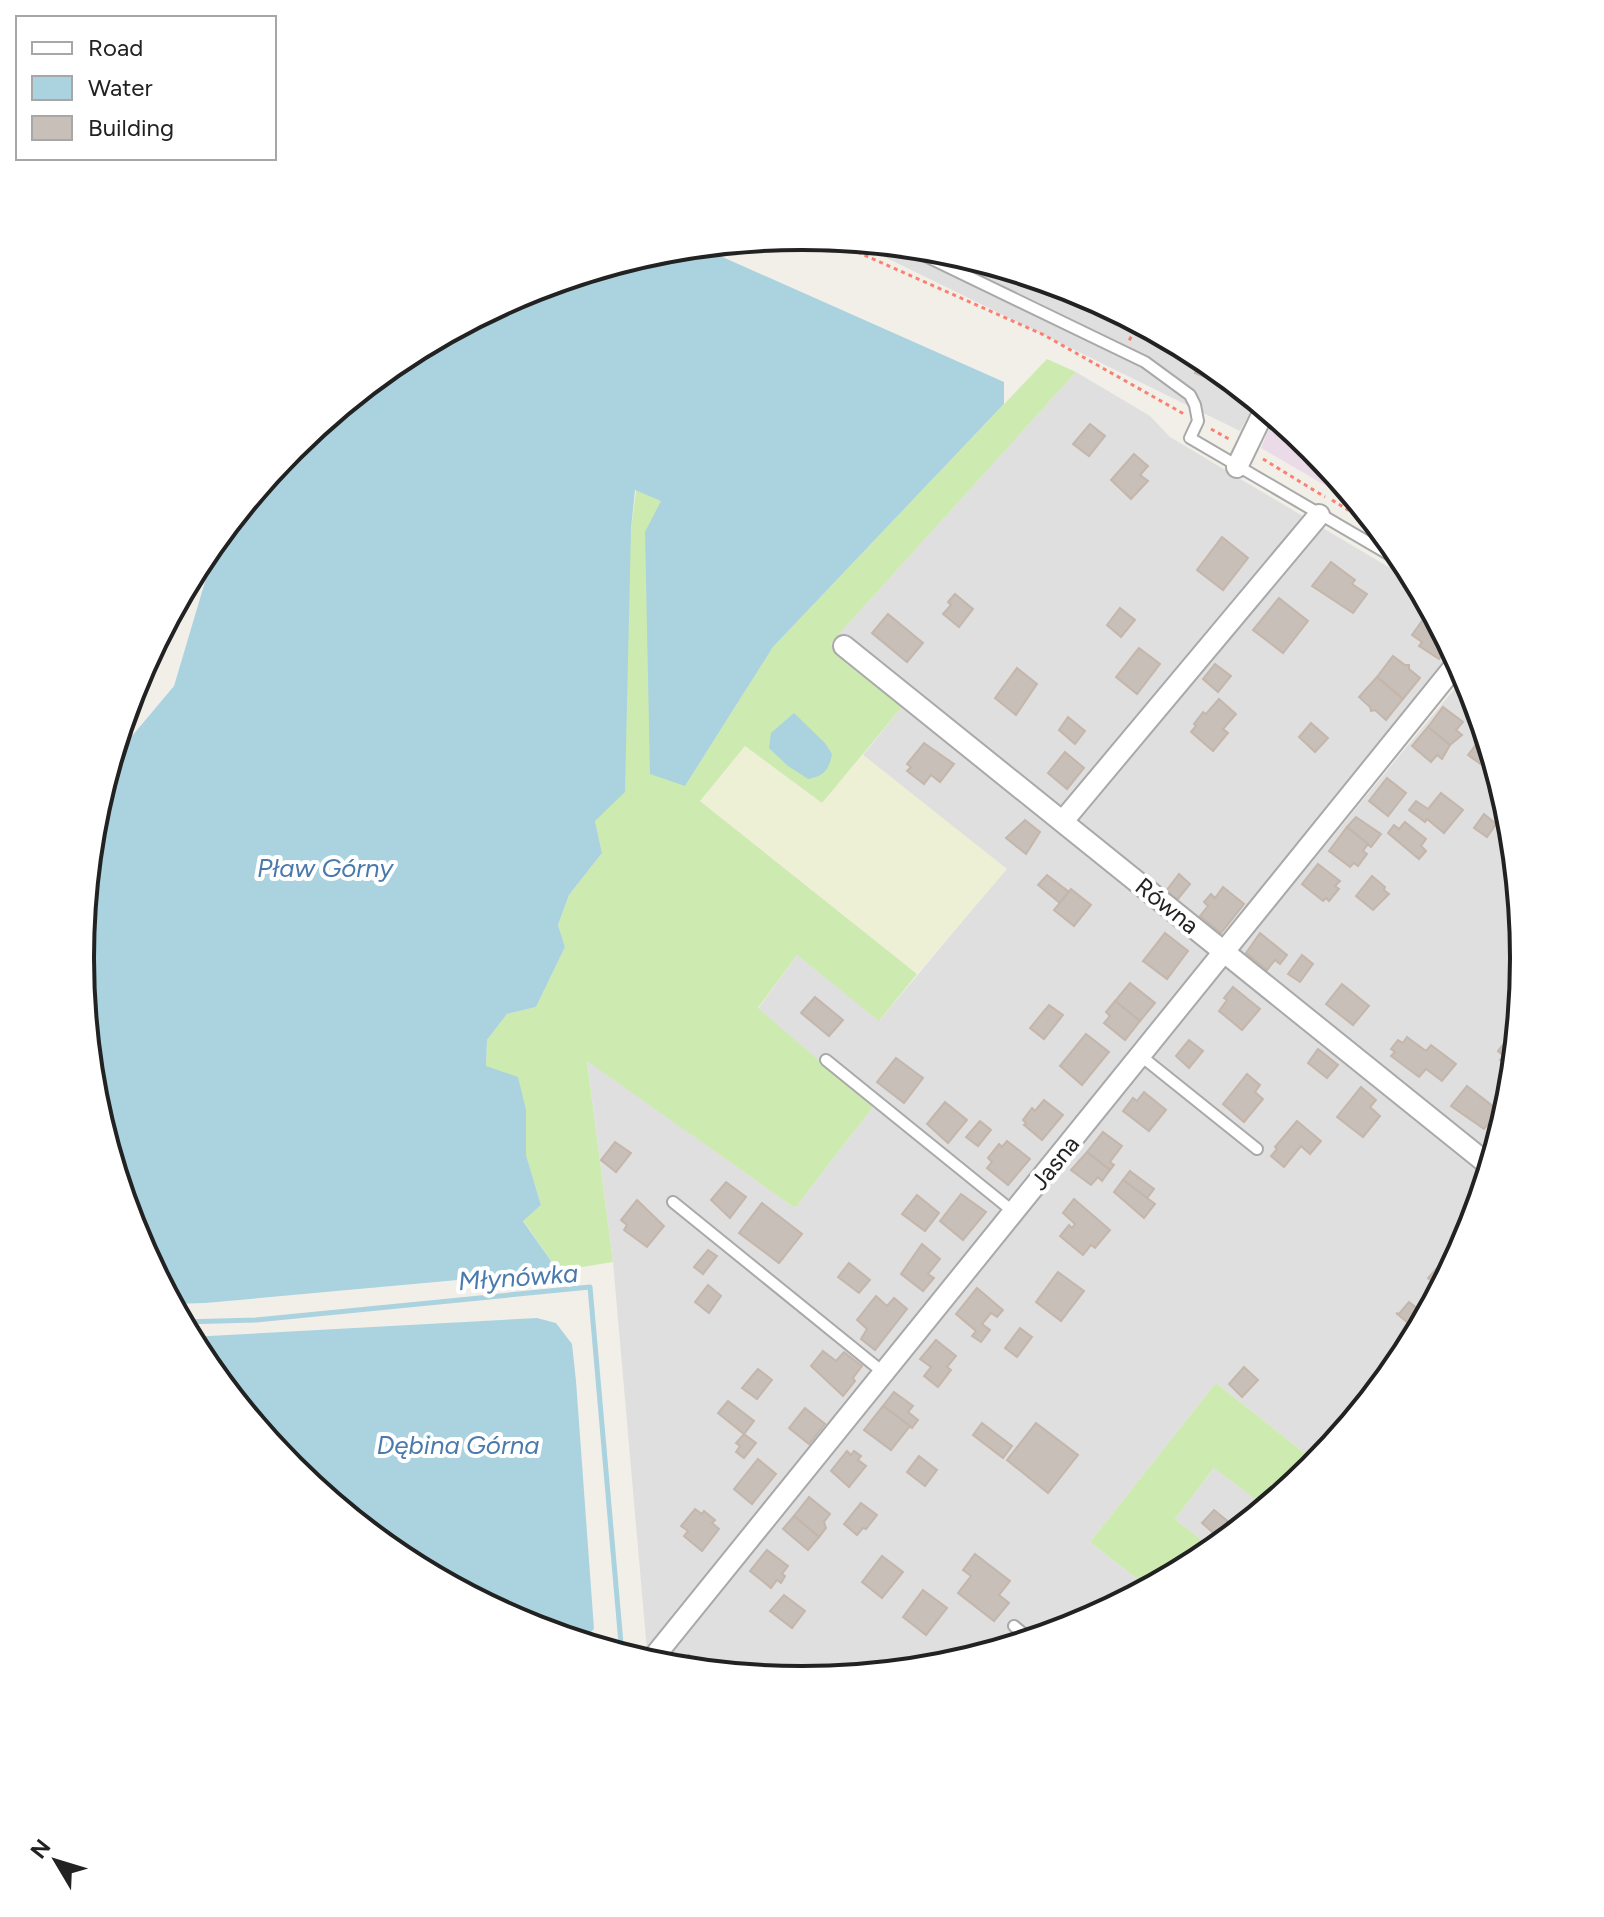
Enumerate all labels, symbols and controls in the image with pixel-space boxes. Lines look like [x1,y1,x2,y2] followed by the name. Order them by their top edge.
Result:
[16,16,276,160] legend
[88,33,143,62] text: Road
[88,73,153,102] text: Water
[88,113,174,142] text: Building
[257,852,394,884] water label: Pław Górny
[1130,871,1205,940] street label: Równa
[1024,1130,1085,1196] street label: Jasna
[457,1257,579,1297] water label: Młynówka
[376,1429,540,1461] water label: Dębina Górna
[16,1821,96,1901] north arrow
[25,1834,57,1864] text: N

